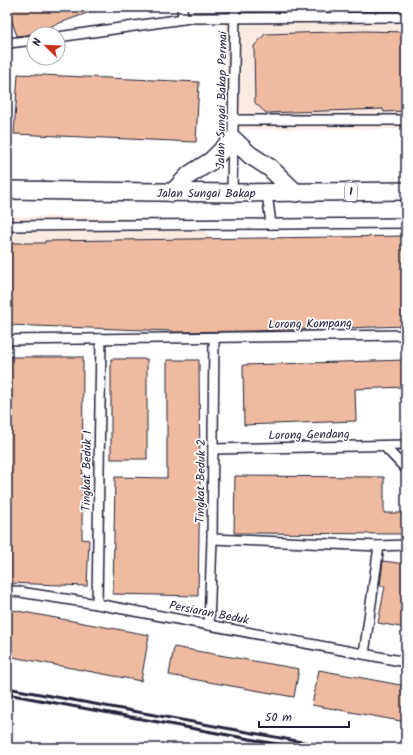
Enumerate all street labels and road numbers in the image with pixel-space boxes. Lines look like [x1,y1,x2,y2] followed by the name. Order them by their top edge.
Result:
[211,30,233,169] street label: Jalan Sungai Bakap Permai
[345,183,357,201] road number: 1
[157,184,256,203] street label: Jalan Sungai Bakap
[268,314,352,334] street label: Lorong Kompang
[268,425,350,445] street label: Lorong Gendang
[77,430,97,512] street label: Tingkat Beduk 1
[191,439,211,523] street label: Tingkat Beduk 2
[168,596,251,630] street label: Persiaran Beduk

